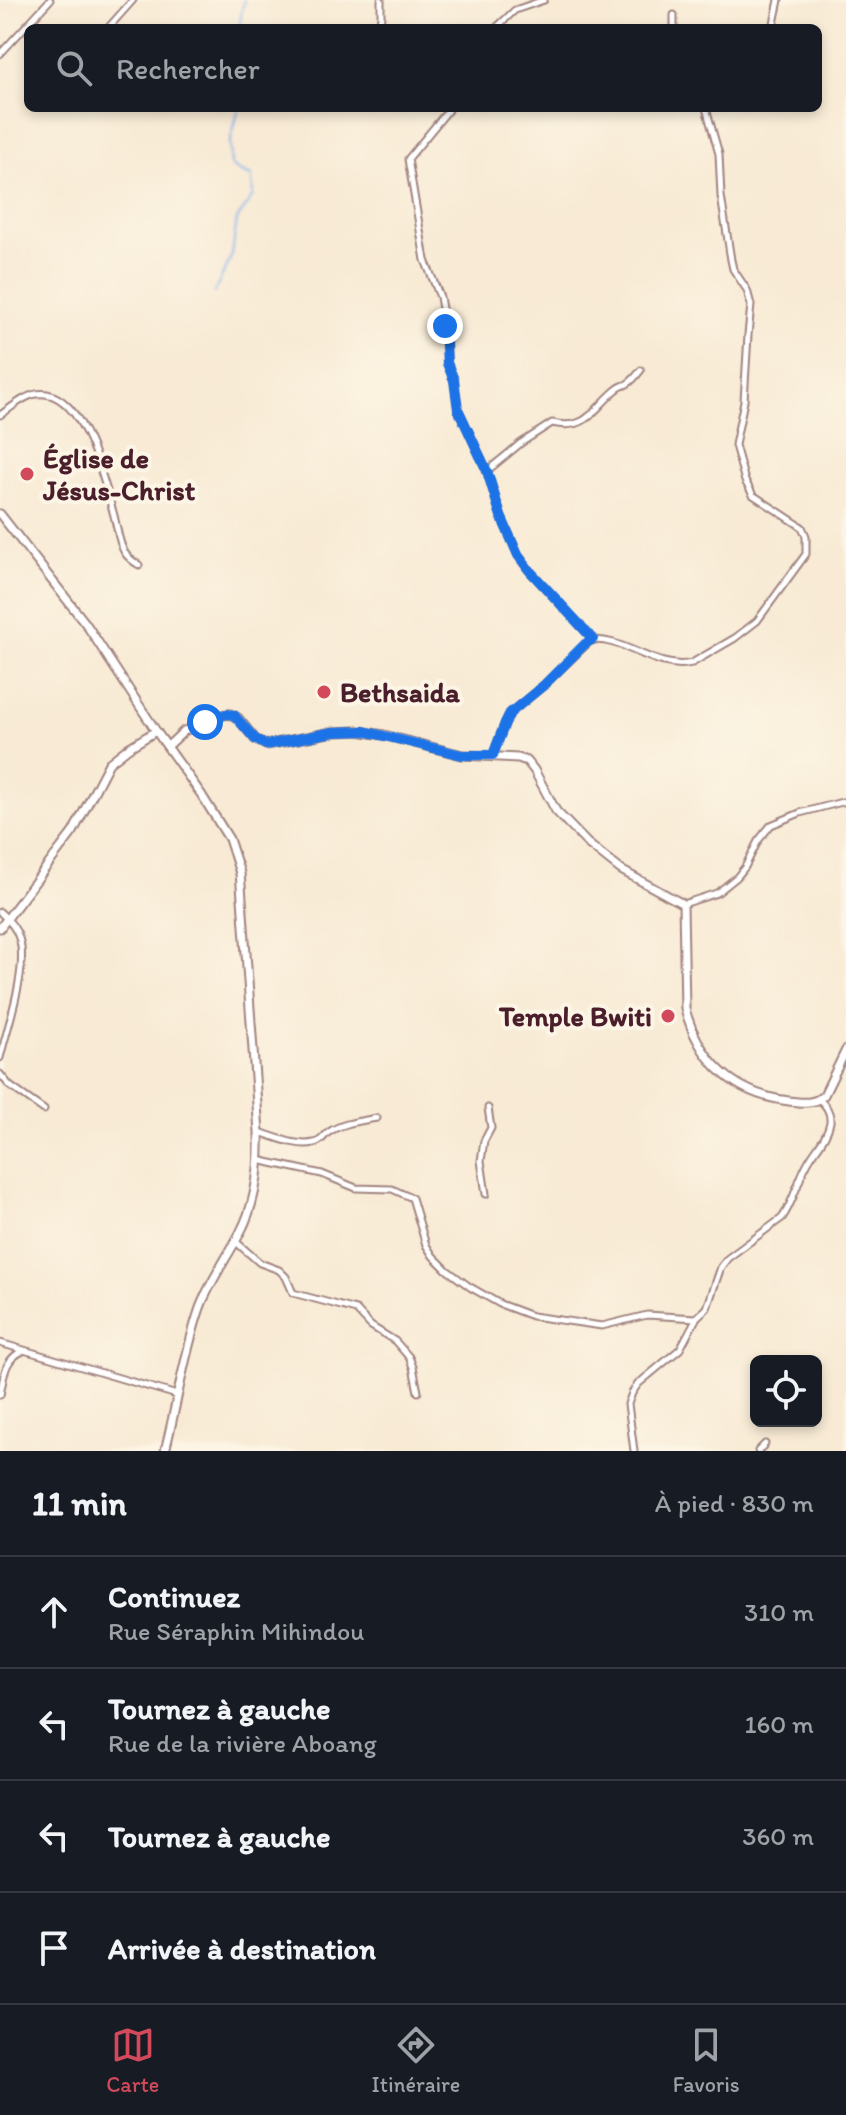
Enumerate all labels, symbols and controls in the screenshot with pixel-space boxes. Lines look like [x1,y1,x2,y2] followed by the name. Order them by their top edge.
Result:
[24,24,822,112] search box
[52,46,96,90] icon: search
[116,50,260,87] text: Rechercher
[427,308,463,344] route end
[42,441,196,507] place label: Église de Jésus-Christ
[18,465,36,483] marker: Église de Jésus-Christ
[340,675,460,709] place label: Bethsaida
[315,683,333,701] marker: Bethsaida
[187,704,223,740] route start
[498,999,652,1033] place label: Temple Bwiti
[659,1007,677,1025] marker: Temple Bwiti
[750,1355,822,1427] map controls
[750,1355,822,1427] button: locate
[32,1483,127,1524] text: 11 min
[655,1487,814,1519] text: À pied · 830 m
[108,1578,240,1615] text: Continuez
[32,1590,76,1634] icon: ahead
[744,1596,814,1628] text: 310 m
[108,1615,365,1647] text: Rue Séraphin Mihindou
[108,1690,330,1727] text: Tournez à gauche
[32,1702,76,1746] icon: left
[744,1708,814,1740] text: 160 m
[108,1727,377,1759] text: Rue de la rivière Aboang
[32,1814,76,1858] icon: left
[108,1818,330,1855] text: Tournez à gauche
[742,1820,814,1852] text: 360 m
[32,1926,76,1970] icon: arrive
[108,1930,376,1967] text: Arrivée à destination
[106,2023,159,2098] tab: Carte
[372,2023,460,2098] tab: Itinéraire
[673,2023,740,2098] tab: Favoris

